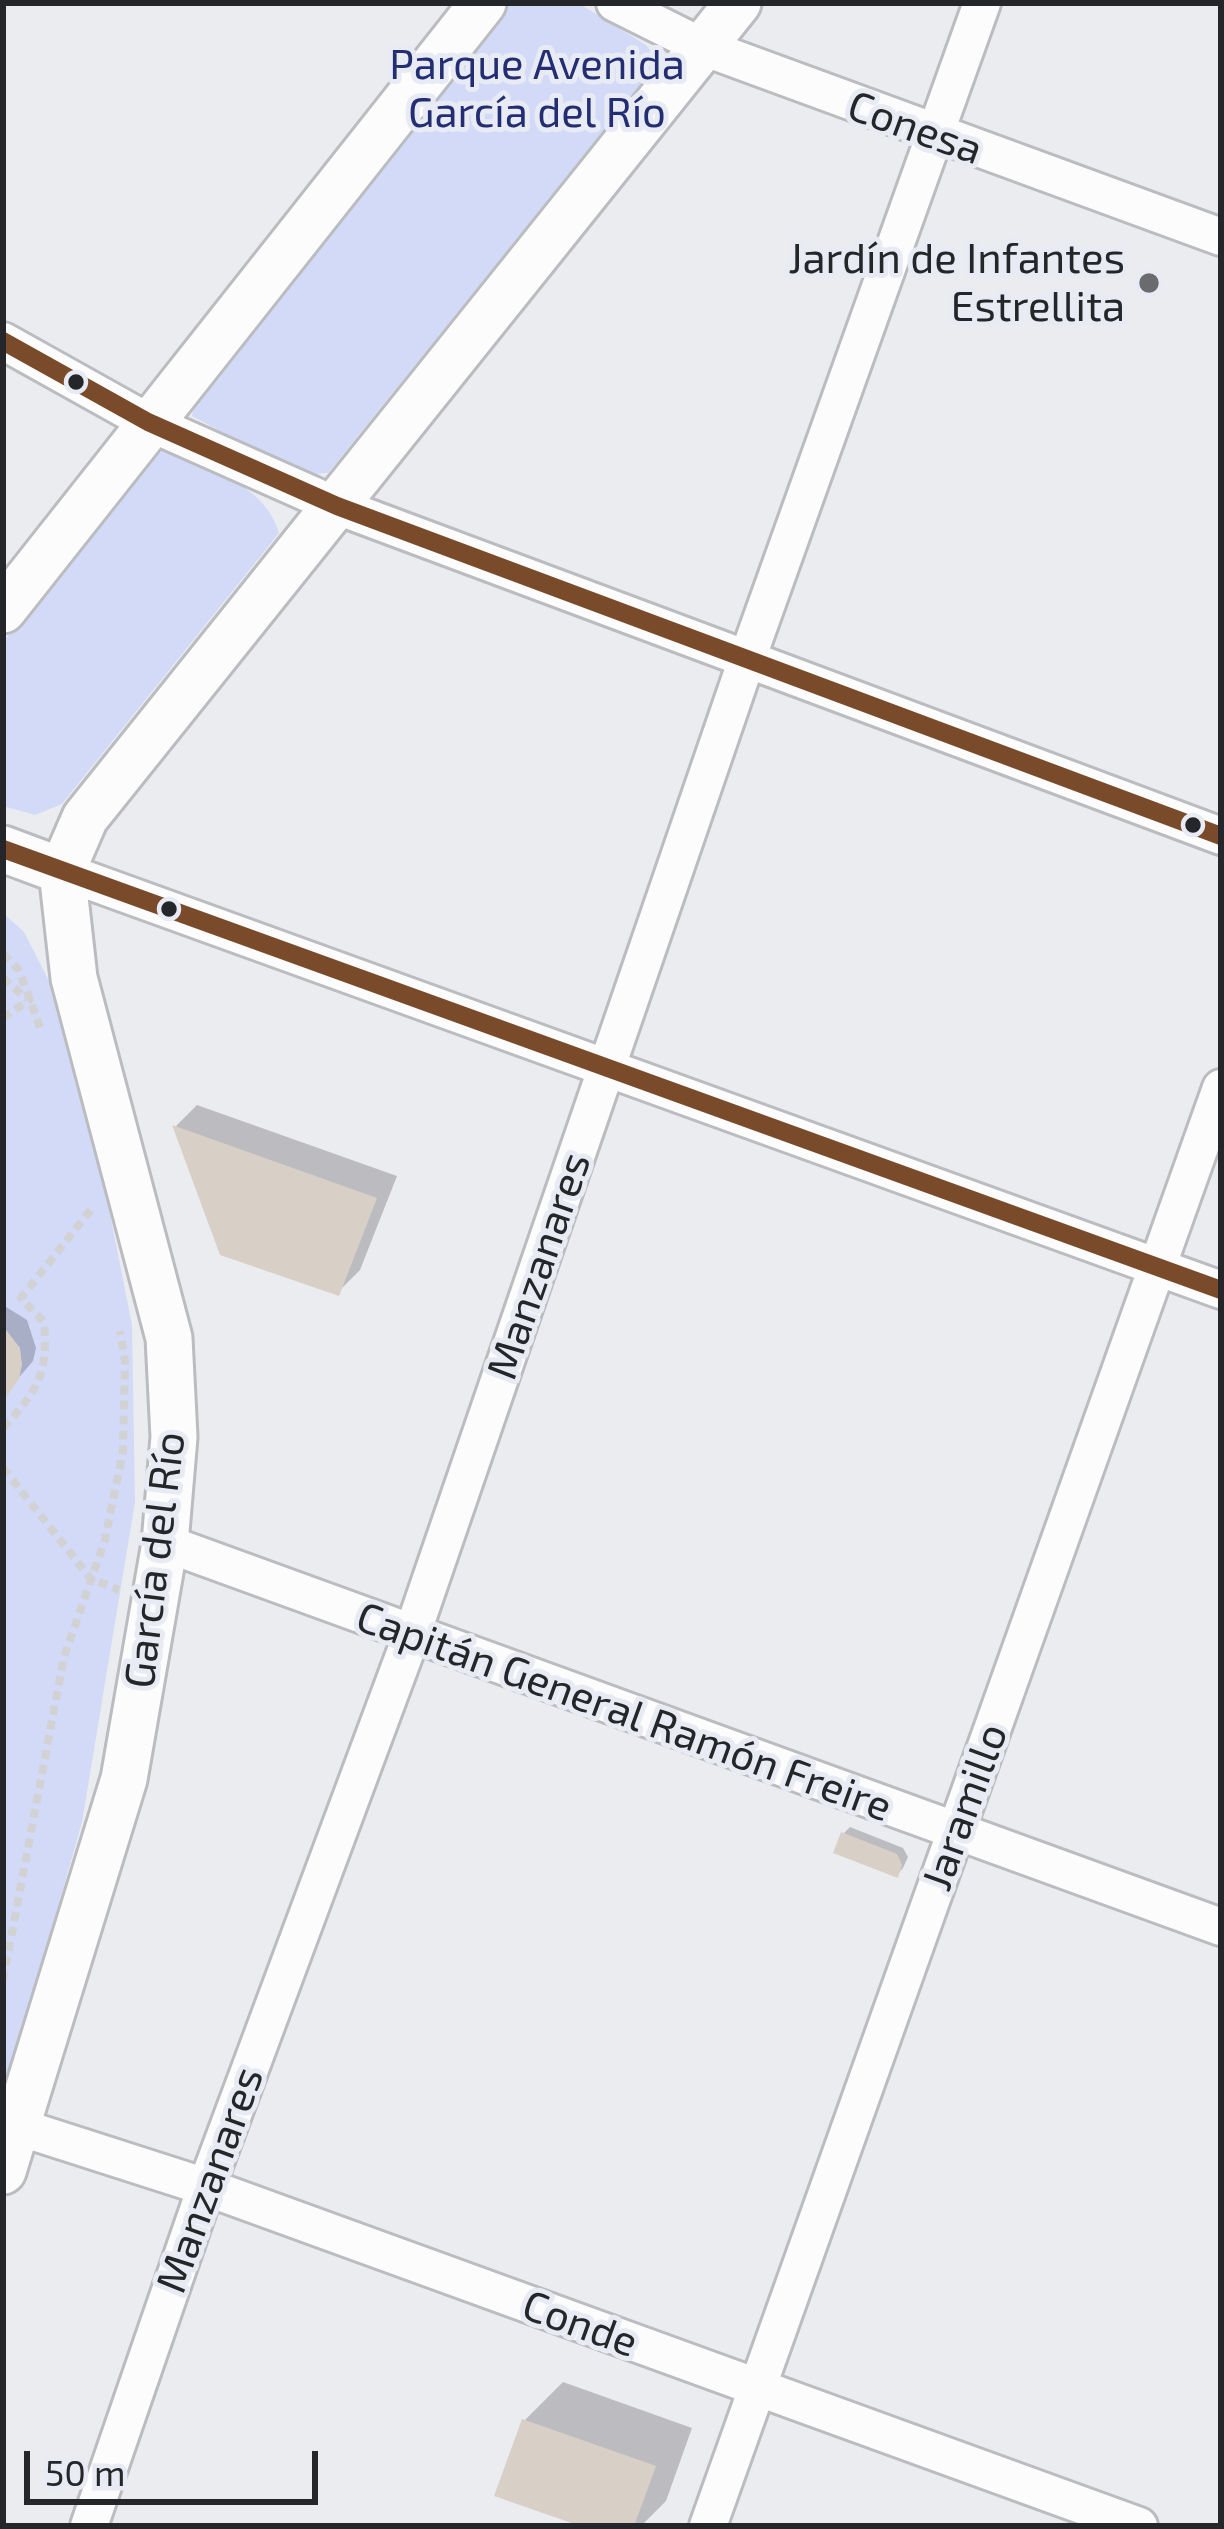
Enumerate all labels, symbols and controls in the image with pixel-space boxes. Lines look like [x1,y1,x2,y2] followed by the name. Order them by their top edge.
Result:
[389,40,685,138] park label: Parque Avenida García del Río
[841,81,989,175] street label: Conesa
[788,234,1125,332] place label: Jardín de Infantes Estrellita
[1136,270,1162,296] marker: Jardín de Infantes Estrellita
[65,371,87,393] unlabelled marker
[1182,814,1204,836] unlabelled marker
[158,898,180,920] unlabelled marker
[477,1146,601,1386] street label: Manzanares
[114,1429,196,1691] street label: García del Río
[350,1592,898,1832] street label: Capitán General Ramón Freire
[912,1717,1018,1897] street label: Jaramillo
[146,2060,274,2300] street label: Manzanares
[516,2280,644,2368] street label: Conde
[30,2427,324,2501] scale bar
[45,2450,126,2493] text: 50 m

